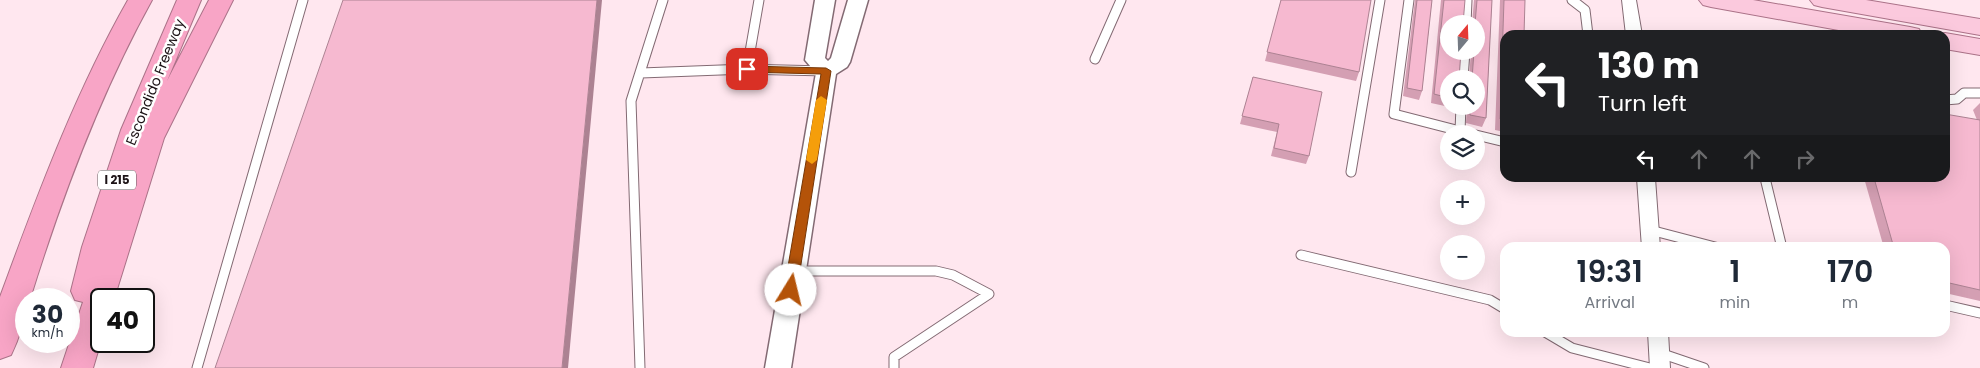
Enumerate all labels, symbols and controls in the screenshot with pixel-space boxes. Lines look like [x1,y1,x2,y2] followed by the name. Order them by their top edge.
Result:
[1440,15,1485,60] north arrow
[1440,15,1485,280] map controls
[121,16,189,148] street label: Escondido Freeway
[1598,41,1700,90] text: 130 m
[726,48,768,90] pin
[1515,50,1580,115] icon: left
[733,55,761,83] icon: arrive
[1440,70,1485,115] button: search
[1598,88,1686,119] text: Turn left
[1440,125,1485,170] button: layers
[1632,145,1660,173] icon: left
[1685,145,1713,173] icon: ahead
[1738,145,1766,173] icon: ahead
[1791,145,1819,173] icon: right
[98,170,136,190] road number: I 215
[1440,180,1485,225] button: +
[1440,235,1485,280] button: −
[1577,250,1643,293] text: 19:31
[1729,250,1740,293] text: 1
[1827,250,1873,293] text: 170
[764,263,816,315] position arrow
[90,288,155,353] speed limit sign: 40
[1585,291,1635,314] text: Arrival
[1720,291,1750,314] text: min
[1842,291,1858,314] text: m
[32,297,63,332] text: 30
[32,324,63,341] text: km/h

